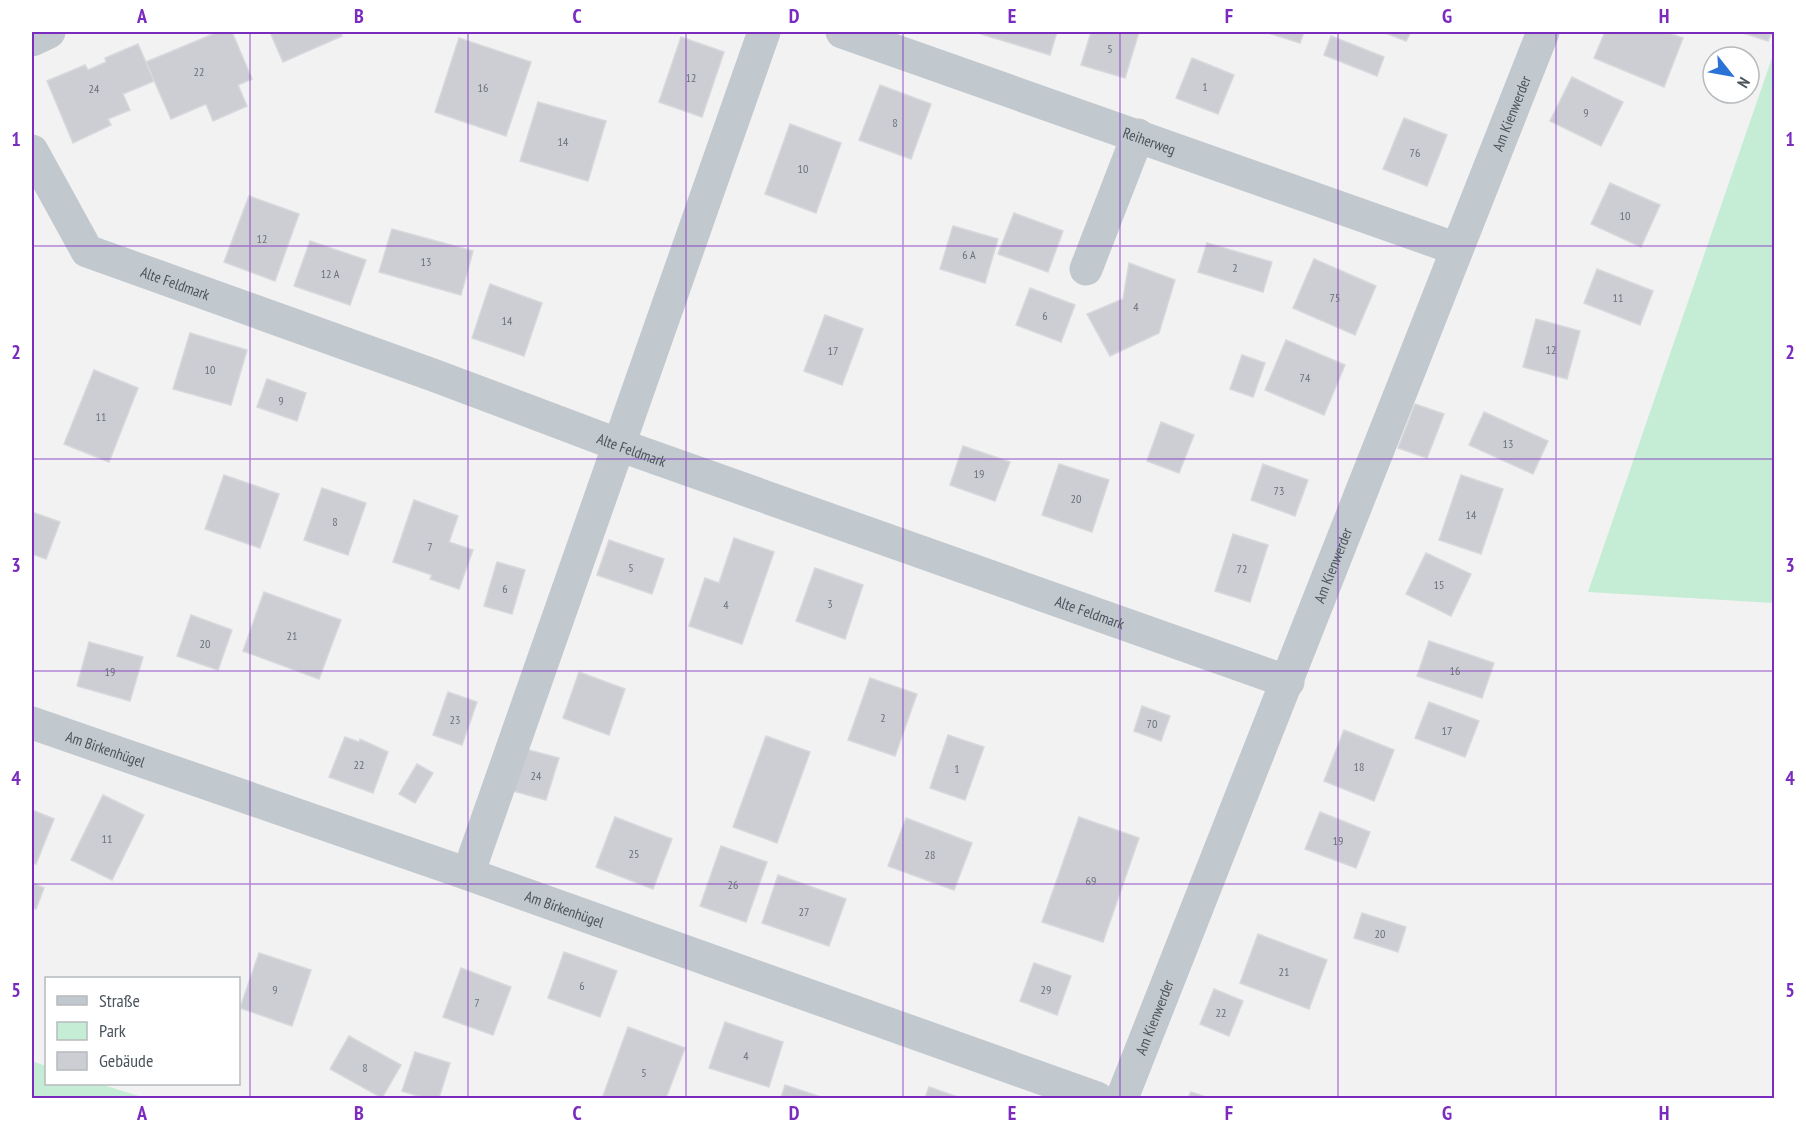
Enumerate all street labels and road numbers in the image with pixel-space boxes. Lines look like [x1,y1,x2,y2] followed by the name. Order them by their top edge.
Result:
[1488,72,1535,153] street label: Am Kienwerder
[1121,122,1178,158] street label: Reiherweg
[138,262,213,304] street label: Alte Feldmark
[595,428,669,471] street label: Alte Feldmark
[1309,524,1356,605] street label: Am Kienwerder
[1053,591,1127,633] street label: Alte Feldmark
[64,726,148,771] street label: Am Birkenhügel
[523,886,607,931] street label: Am Birkenhügel
[1131,976,1178,1057] street label: Am Kienwerder

